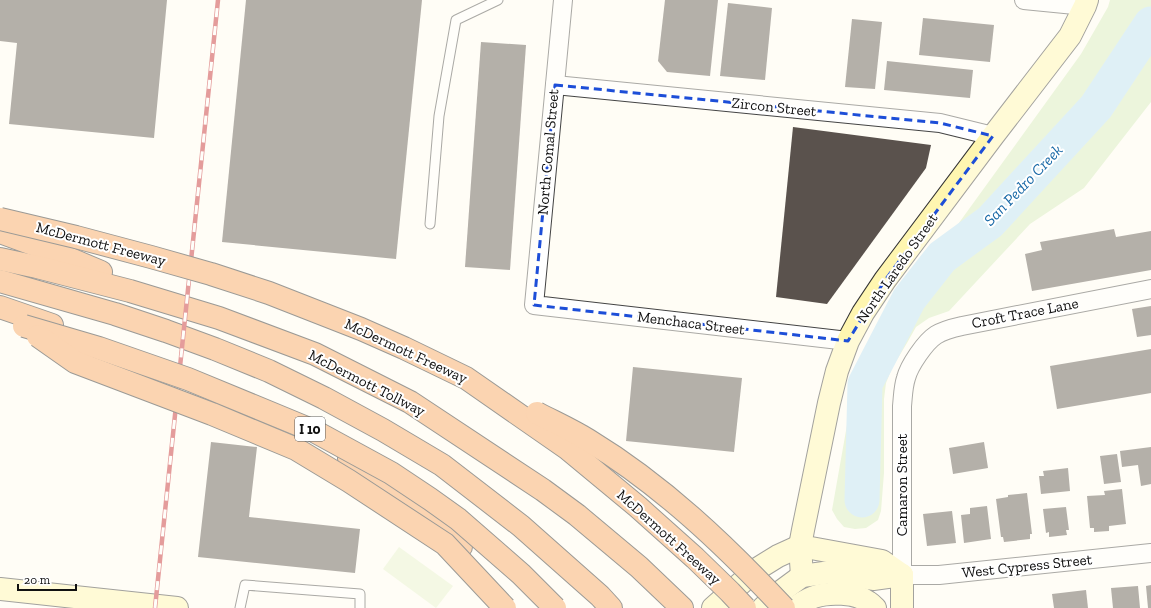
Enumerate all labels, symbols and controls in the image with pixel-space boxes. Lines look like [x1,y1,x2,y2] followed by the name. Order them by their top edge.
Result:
[534,88,563,216] street label: North Comal Street
[731,94,818,120] street label: Zircon Street
[980,141,1066,229] water label: San Pedro Creek
[852,209,942,326] street label: North Laredo Street
[34,218,168,270] street label: McDermott Freeway
[970,294,1080,332] street label: Croft Trace Lane
[636,307,746,339] street label: Menchaca Street
[342,315,471,387] street label: McDermott Freeway
[306,346,429,420] street label: McDermott Tollway
[295,417,325,441] road number: I 10
[893,433,911,536] street label: Camaron Street
[613,486,725,589] street label: McDermott Freeway
[961,550,1093,582] street label: West Cypress Street
[18,566,76,592] scale bar
[24,573,51,587] text: 20 m

